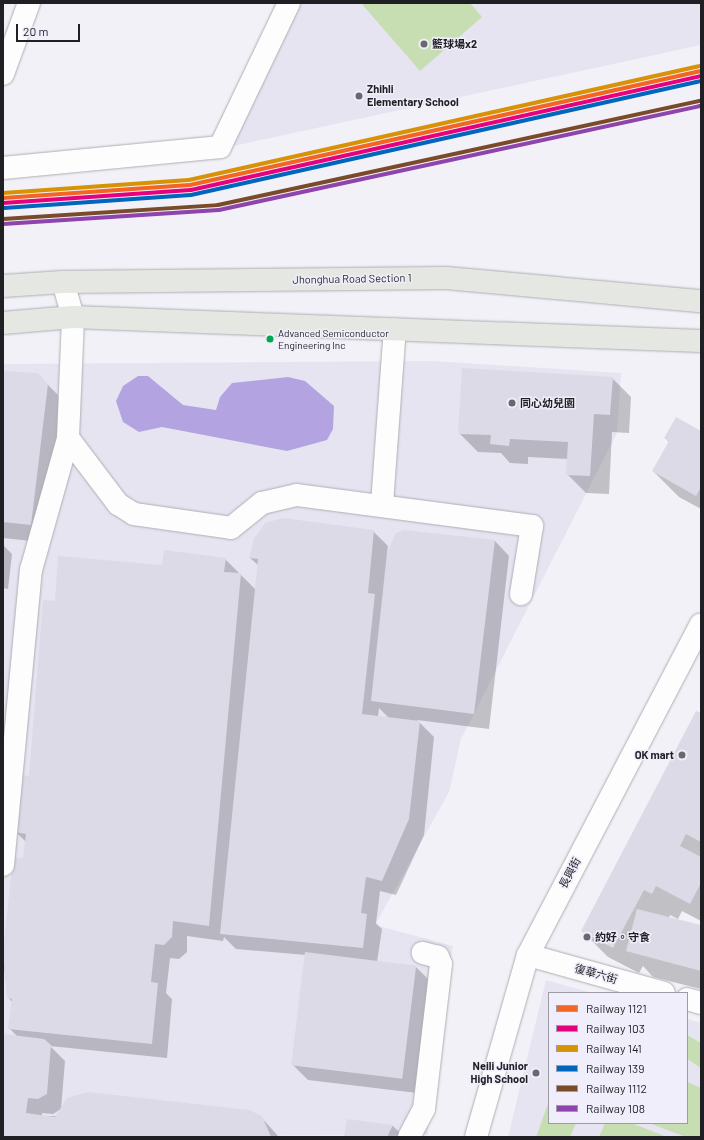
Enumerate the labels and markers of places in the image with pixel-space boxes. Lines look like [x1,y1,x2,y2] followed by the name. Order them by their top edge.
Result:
[432,37,477,51] place label: 籃球場x2
[419,39,429,49] marker: 籃球場x2
[367,83,459,109] place label: Zhihli Elementary School
[354,91,364,101] marker: Zhihli Elementary School
[278,327,389,350] place label: Advanced Semiconductor Engineering Inc
[265,334,275,344] marker: Advanced Semiconductor Engineering Inc
[520,396,575,410] place label: 同心幼兒園
[507,398,517,408] marker: 同心幼兒園
[635,748,674,762] place label: OK mart
[677,750,687,760] marker: OK mart
[595,930,650,944] place label: 約好。守食
[582,932,592,942] marker: 約好。守食
[471,1060,528,1086] place label: Neili Junior High School
[531,1068,541,1078] marker: Neili Junior High School

